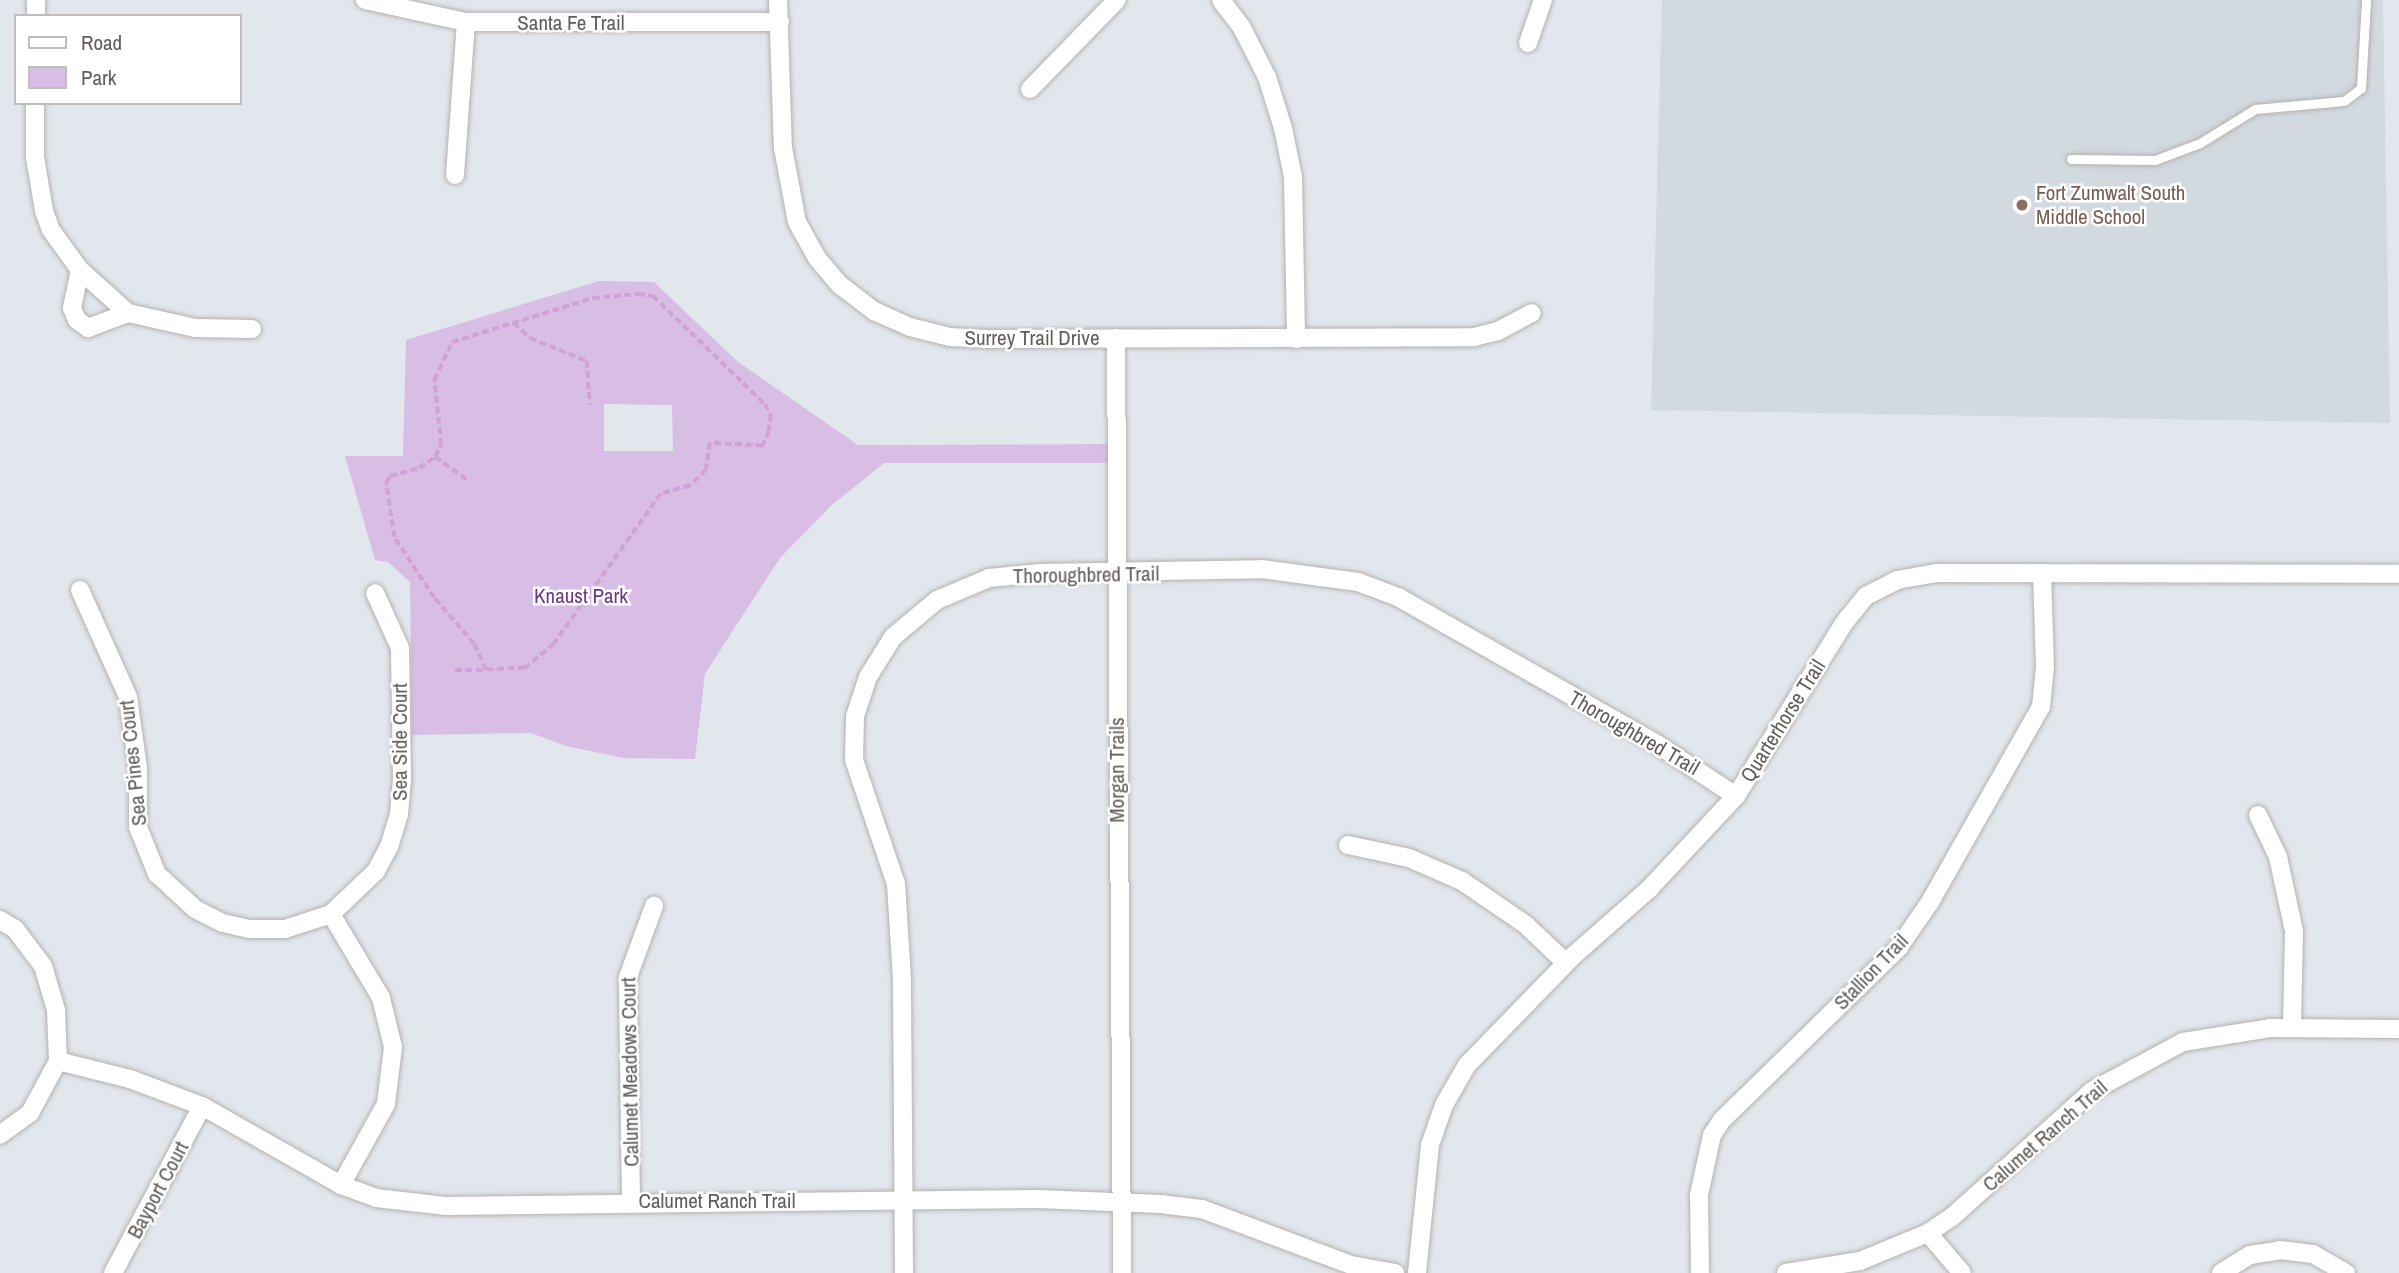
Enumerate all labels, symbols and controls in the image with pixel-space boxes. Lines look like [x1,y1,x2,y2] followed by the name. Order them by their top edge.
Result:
[517,10,625,36] street label: Santa Fe Trail
[14,14,242,105] legend
[81,28,122,57] text: Road
[81,63,116,92] text: Park
[2036,180,2185,230] place label: Fort Zumwalt South Middle School
[2014,197,2030,213] marker: Fort Zumwalt South Middle School
[964,325,1100,351] street label: Surrey Trail Drive
[1012,561,1160,589] street label: Thoroughbred Trail
[534,583,628,609] park label: Knaust Park
[1735,655,1831,787] street label: Quarterhorse Trail
[387,683,413,801] street label: Sea Side Court
[1564,685,1704,781] street label: Thoroughbred Trail
[114,699,152,827] street label: Sea Pines Court
[1104,717,1130,823] street label: Morgan Trails
[1829,929,1913,1015] street label: Stallion Trail
[616,977,644,1167] street label: Calumet Meadows Court
[1977,1075,2113,1197] street label: Calumet Ranch Trail
[122,1137,194,1243] street label: Bayport Court
[638,1188,796,1214] street label: Calumet Ranch Trail

